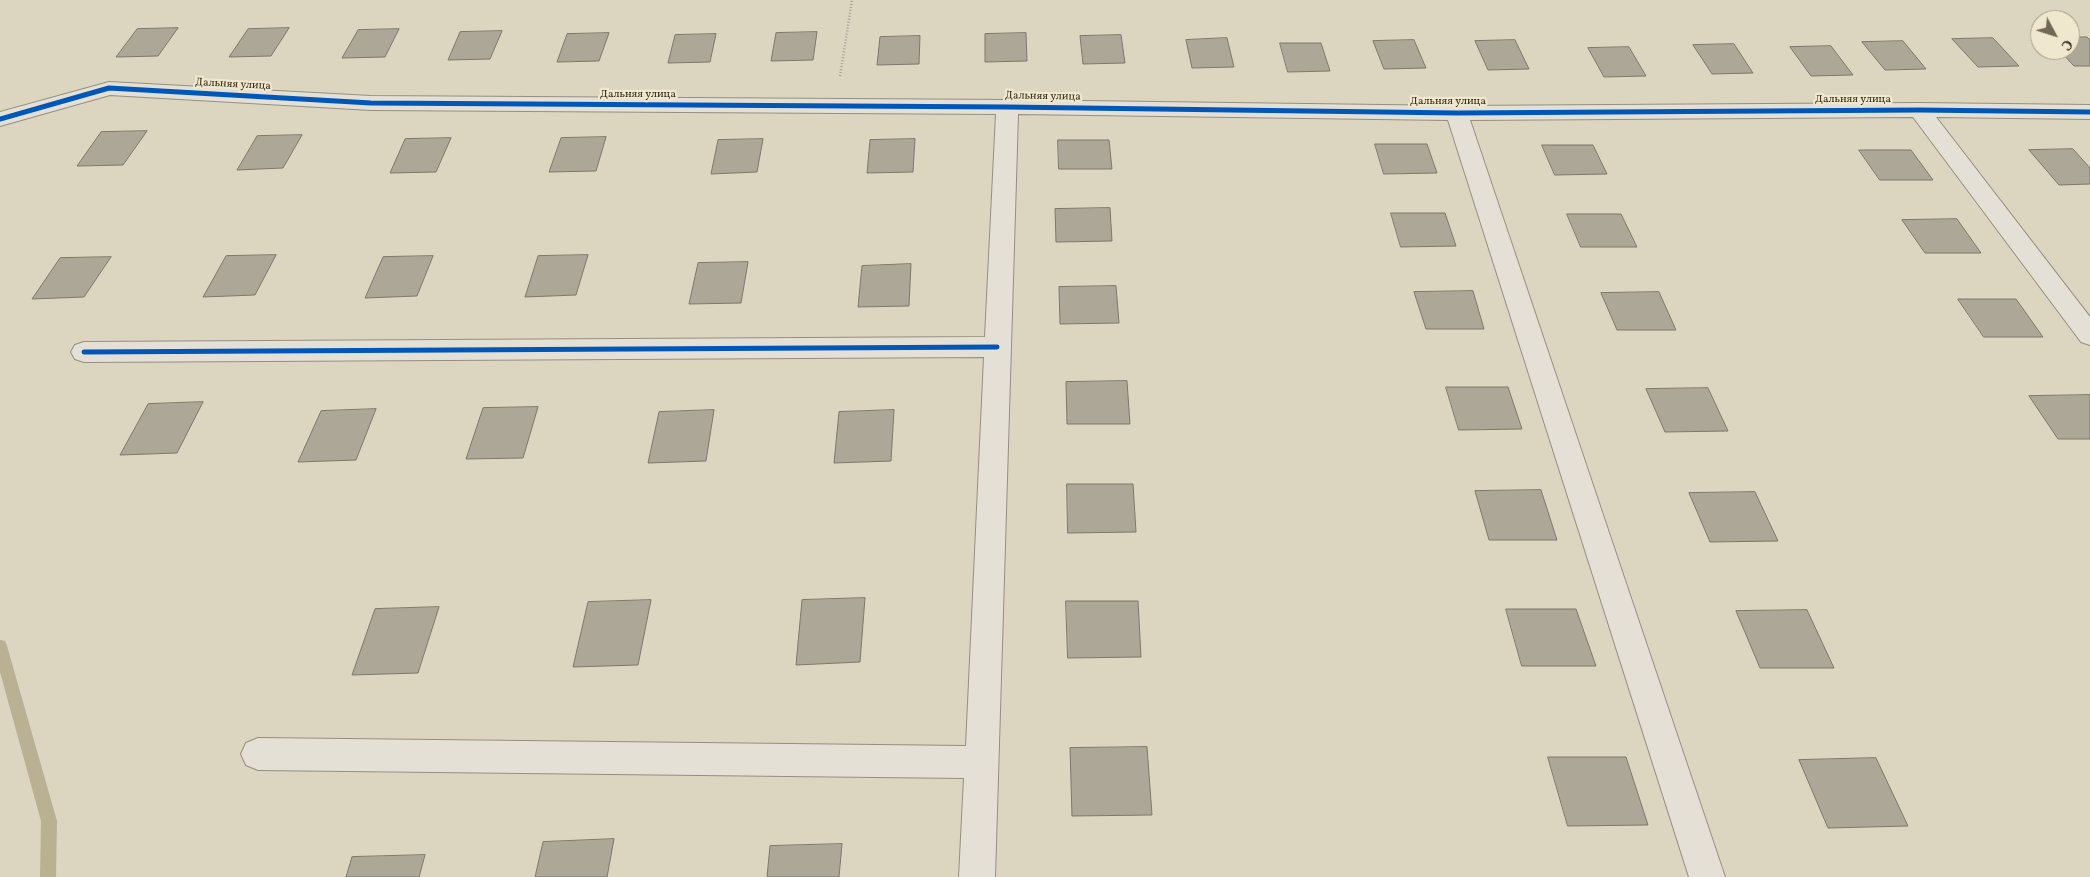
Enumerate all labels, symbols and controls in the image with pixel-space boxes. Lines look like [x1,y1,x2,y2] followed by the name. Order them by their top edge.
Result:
[2030,10,2080,60] north arrow
[2056,35,2076,54] text: С
[195,76,271,94] street label: Дальняя улица
[600,88,676,102] street label: Дальняя улица
[1005,90,1081,104] street label: Дальняя улица
[1815,93,1891,107] street label: Дальняя улица
[1410,95,1486,109] street label: Дальняя улица

